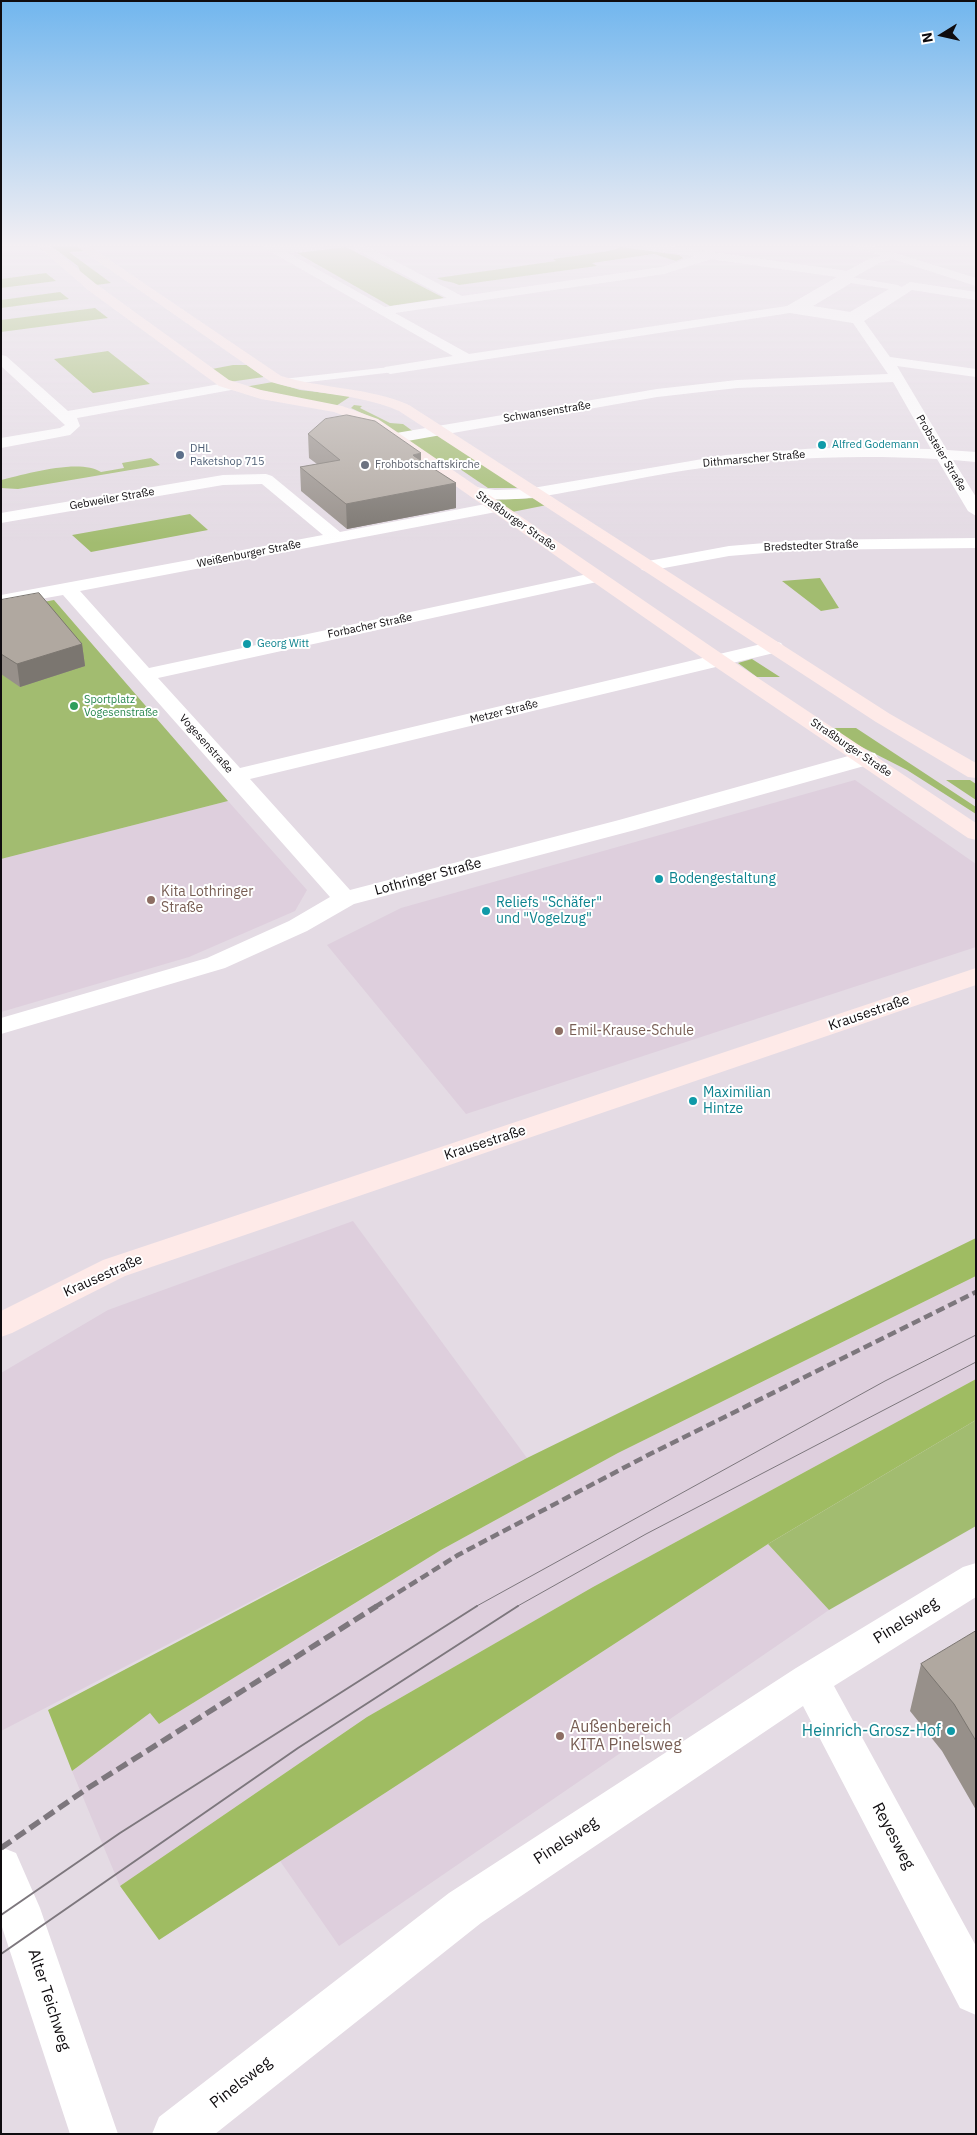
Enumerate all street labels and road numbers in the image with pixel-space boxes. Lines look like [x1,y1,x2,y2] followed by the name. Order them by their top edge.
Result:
[502,399,592,425] street label: Schwansenstraße
[913,412,969,494] street label: Probsteier Straße
[702,448,806,470] street label: Dithmarscher Straße
[68,485,156,513] street label: Gebweiler Straße
[473,488,559,554] street label: Straßburger Straße
[196,537,302,571] street label: Weißenburger Straße
[763,538,859,554] street label: Bredstedter Straße
[327,611,413,641] street label: Forbacher Straße
[469,697,539,727] street label: Metzer Straße
[176,712,236,776] street label: Vogesenstraße
[808,716,894,780] street label: Straßburger Straße
[373,855,483,899] street label: Lothringer Straße
[826,991,912,1035] street label: Krausestraße
[442,1122,528,1164] street label: Krausestraße
[61,1251,145,1301] street label: Krausestraße
[870,1594,942,1648] street label: Pinelsweg
[868,1799,918,1873] street label: Reyesweg
[530,1813,602,1869] street label: Pinelsweg
[24,1947,74,2053] street label: Alter Teichweg
[206,2053,276,2113] street label: Pinelsweg

